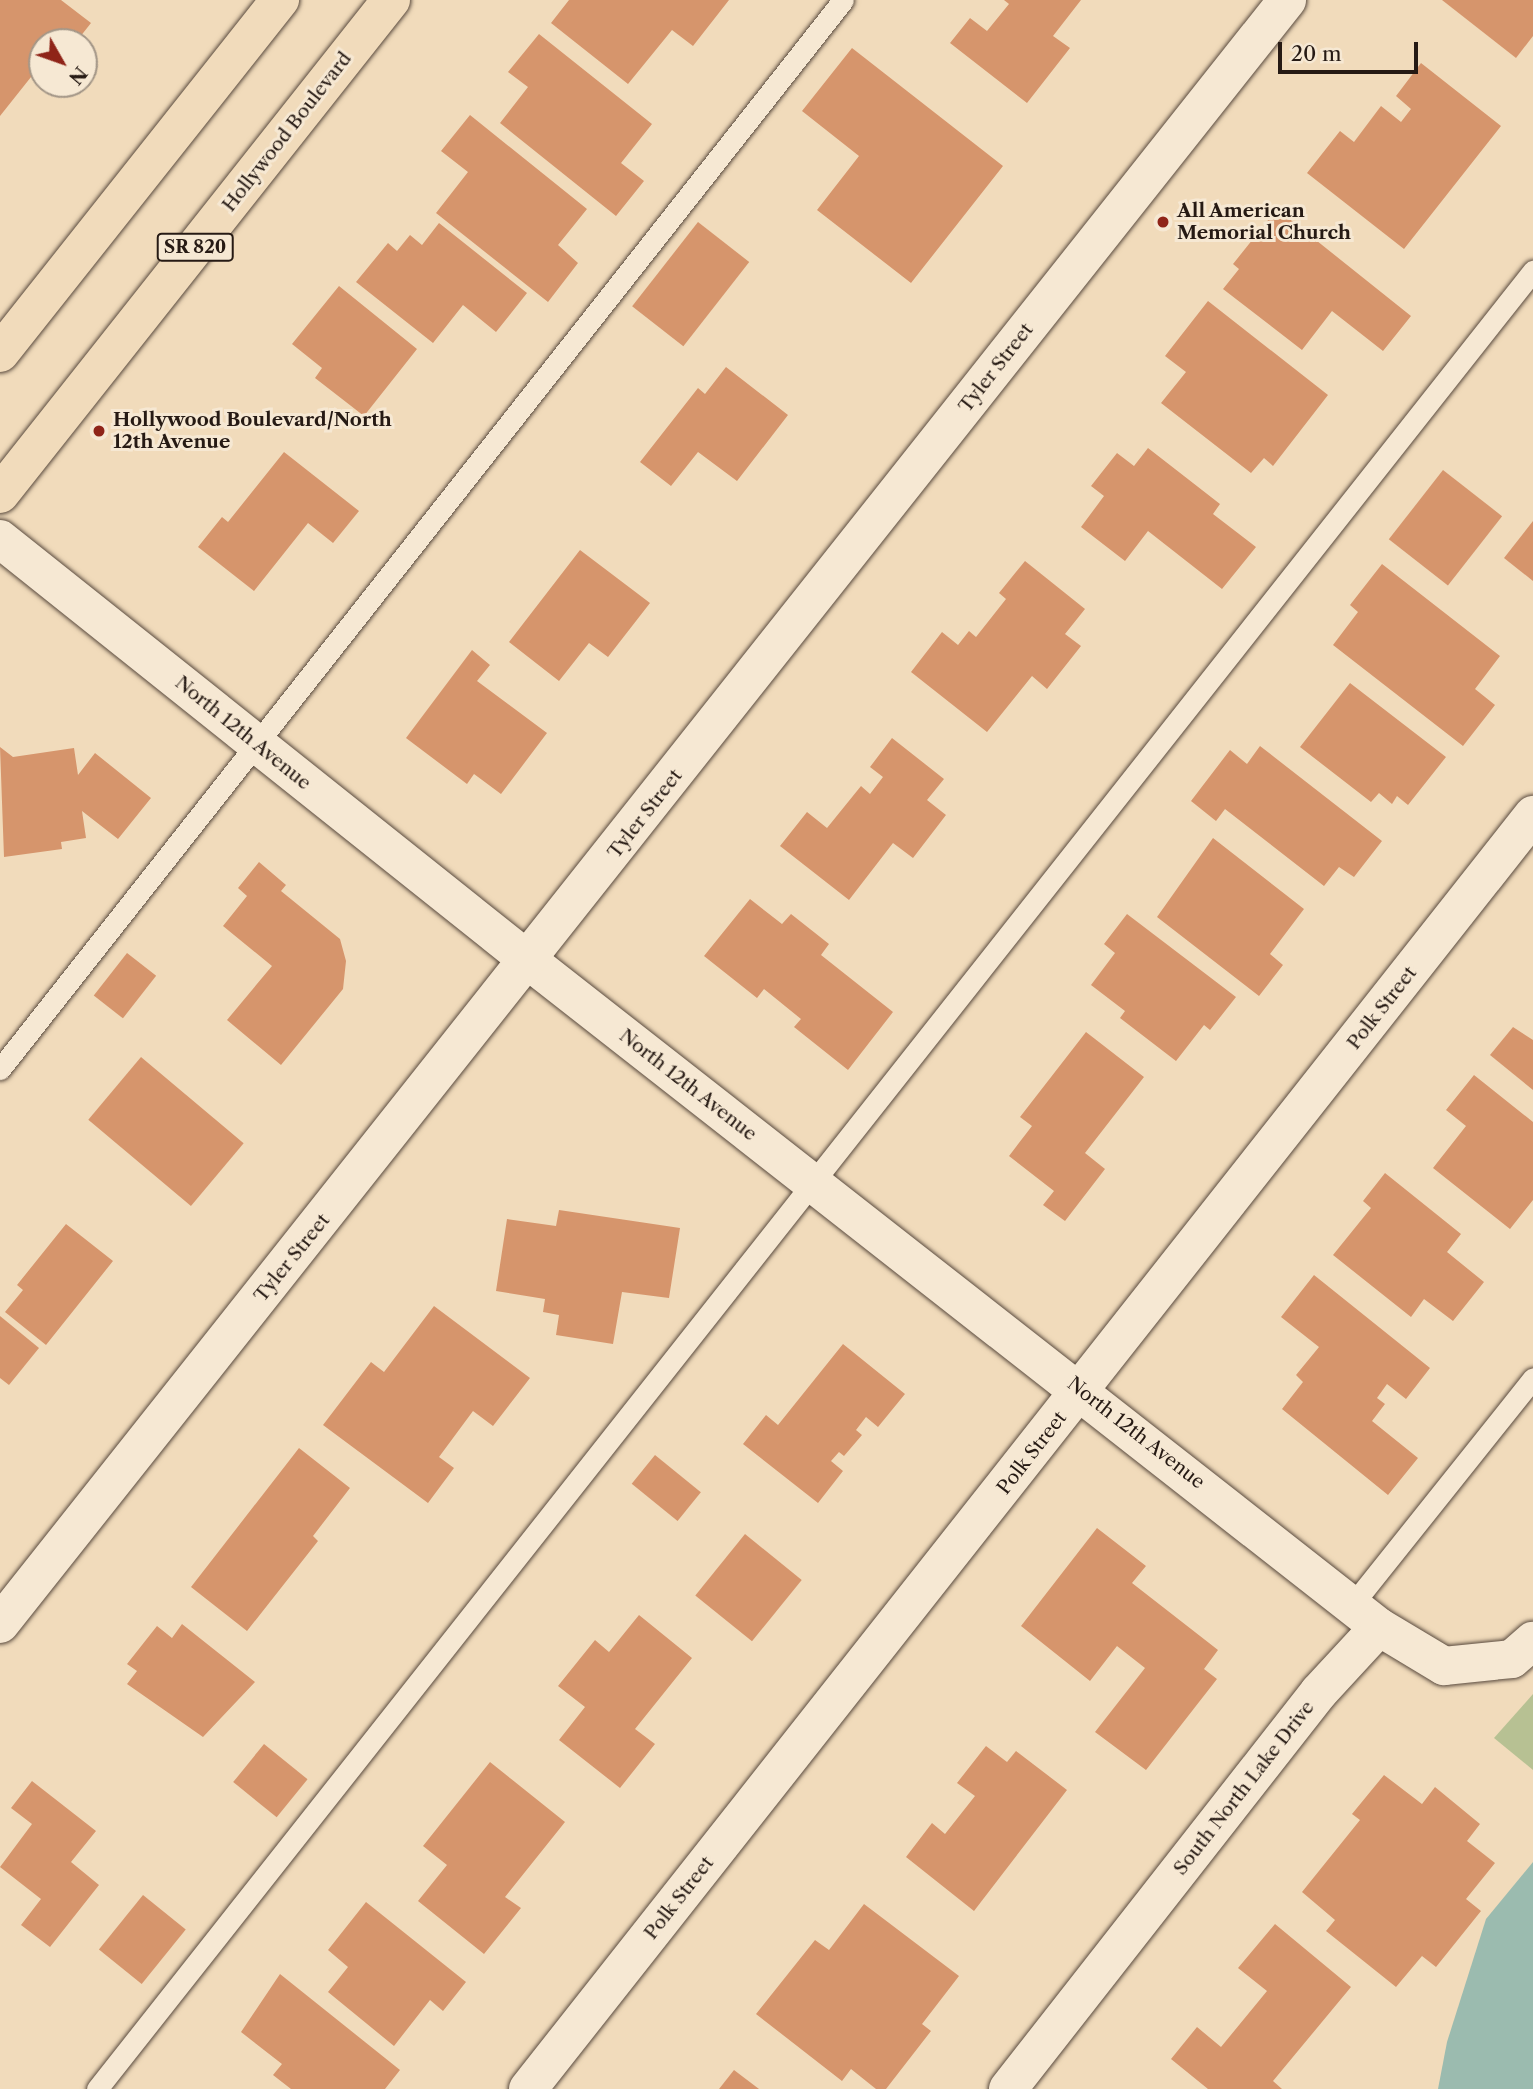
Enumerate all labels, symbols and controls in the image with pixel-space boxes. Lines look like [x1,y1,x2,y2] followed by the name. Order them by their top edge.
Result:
[28,28,98,98] north arrow
[1281,28,1421,72] scale bar
[1291,41,1342,66] text: 20 m
[218,48,356,216] street label: Hollywood Boulevard
[64,62,92,89] text: N
[1177,200,1351,244] place label: All American Memorial Church
[1155,214,1171,230] marker: All American Memorial Church
[155,232,235,262] road number: SR 820
[954,319,1038,417] street label: Tyler Street
[113,409,392,453] place label: Hollywood Boulevard/North 12th Avenue
[91,423,107,439] marker: Hollywood Boulevard/North 12th Avenue
[170,671,316,795] street label: North 12th Avenue
[603,765,687,863] street label: Tyler Street
[1342,962,1422,1054] street label: Polk Street
[615,1024,761,1146] street label: North 12th Avenue
[249,1209,335,1307] street label: Tyler Street
[1063,1372,1209,1494] street label: North 12th Avenue
[992,1407,1072,1499] street label: Polk Street
[1169,1696,1319,1880] street label: South North Lake Drive
[639,1852,719,1944] street label: Polk Street

